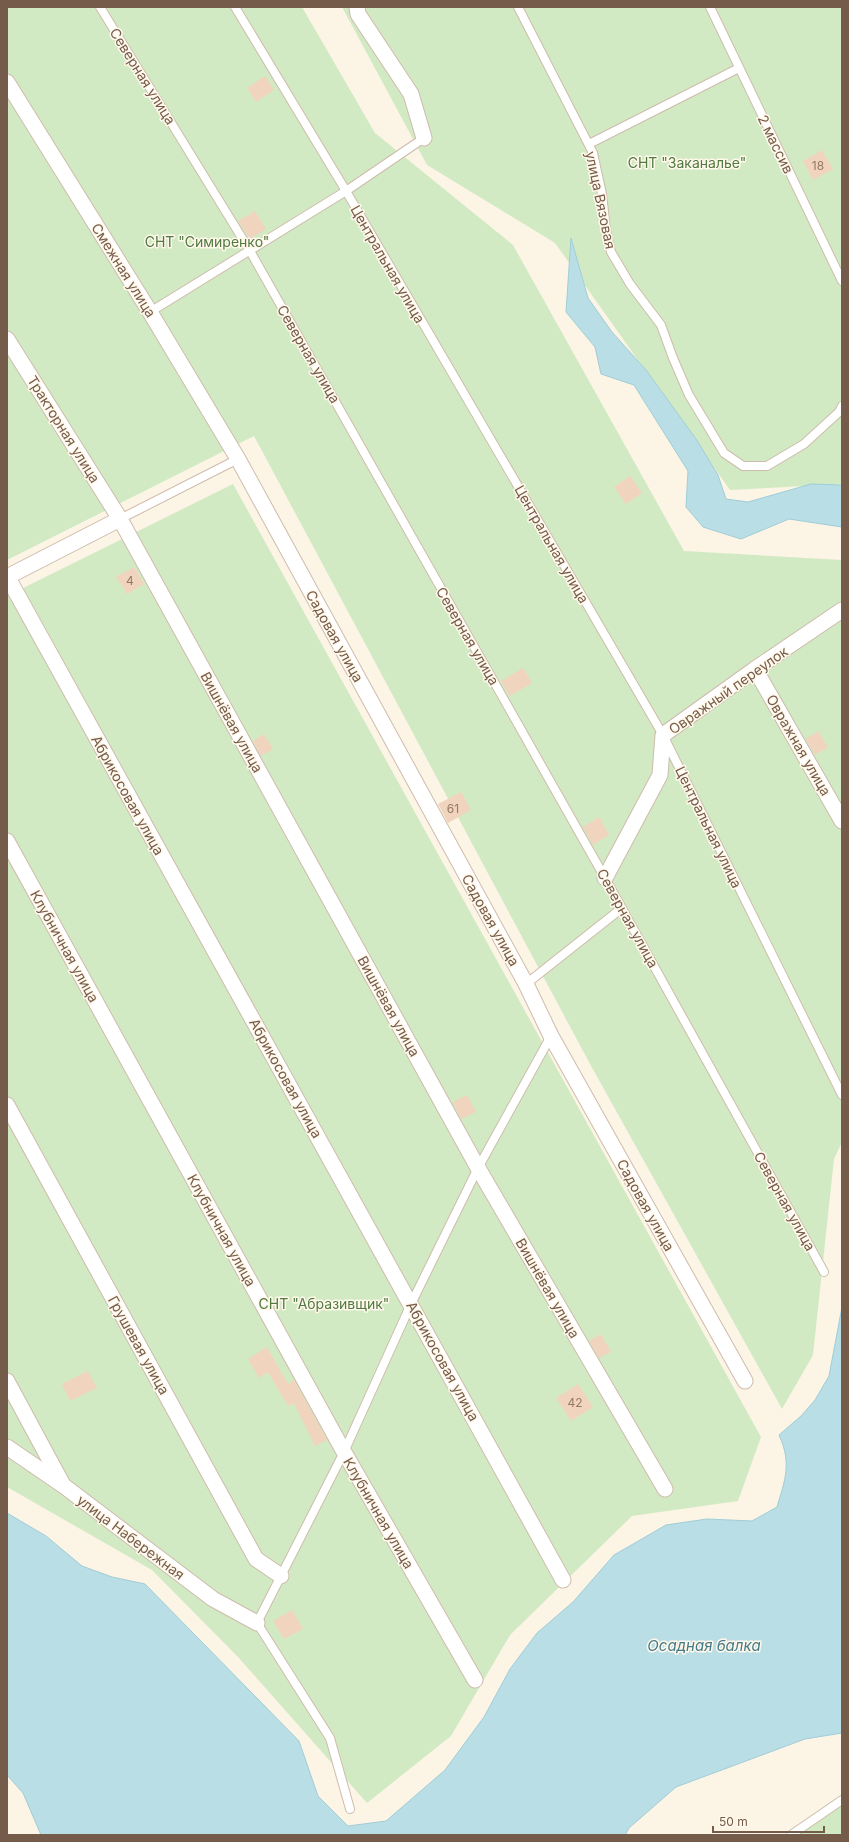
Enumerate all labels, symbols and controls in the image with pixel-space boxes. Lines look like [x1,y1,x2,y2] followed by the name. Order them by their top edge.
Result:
[106,25,180,127] street label: Северная улица
[754,112,798,176] street label: 2 массив
[582,150,620,250] street label: улица Вязовая
[628,154,746,171] park label: СНТ "Заканалье"
[812,158,824,173] house number: 18
[347,202,429,326] street label: Центральная улица
[88,220,160,320] street label: Смежная улица
[145,233,269,250] park label: СНТ "Симиренко"
[274,302,344,406] street label: Северная улица
[24,372,104,486] street label: Тракторная улица
[511,482,593,606] street label: Центральная улица
[126,573,134,588] house number: 4
[433,584,503,688] street label: Северная улица
[303,587,367,685] street label: Садовая улица
[665,642,791,738] street label: Овражный переулок
[197,669,267,775] street label: Вишнёвая улица
[763,691,835,799] street label: Овражная улица
[88,732,168,858] street label: Абрикосовая улица
[672,763,746,891] street label: Центральная улица
[447,801,459,816] house number: 61
[594,865,662,971] street label: Северная улица
[459,871,523,969] street label: Садовая улица
[27,887,103,1005] street label: Клубничная улица
[354,953,424,1059] street label: Вишнёвая улица
[246,1015,326,1141] street label: Абрикосовая улица
[751,1148,819,1254] street label: Северная улица
[614,1156,678,1254] street label: Садовая улица
[184,1171,260,1289] street label: Клубничная улица
[512,1235,584,1341] street label: Вишнёвая улица
[105,1293,173,1397] street label: Грушевая улица
[259,1295,389,1312] park label: СНТ "Абразивщик"
[403,1298,483,1424] street label: Абрикосовая улица
[567,1395,583,1410] house number: 42
[340,1454,418,1572] street label: Клубничная улица
[74,1491,188,1583] street label: улица Набережная
[647,1636,761,1655] water label: Осадная балка
[713,1808,824,1834] scale bar
[719,1814,748,1829] text: 50 m

